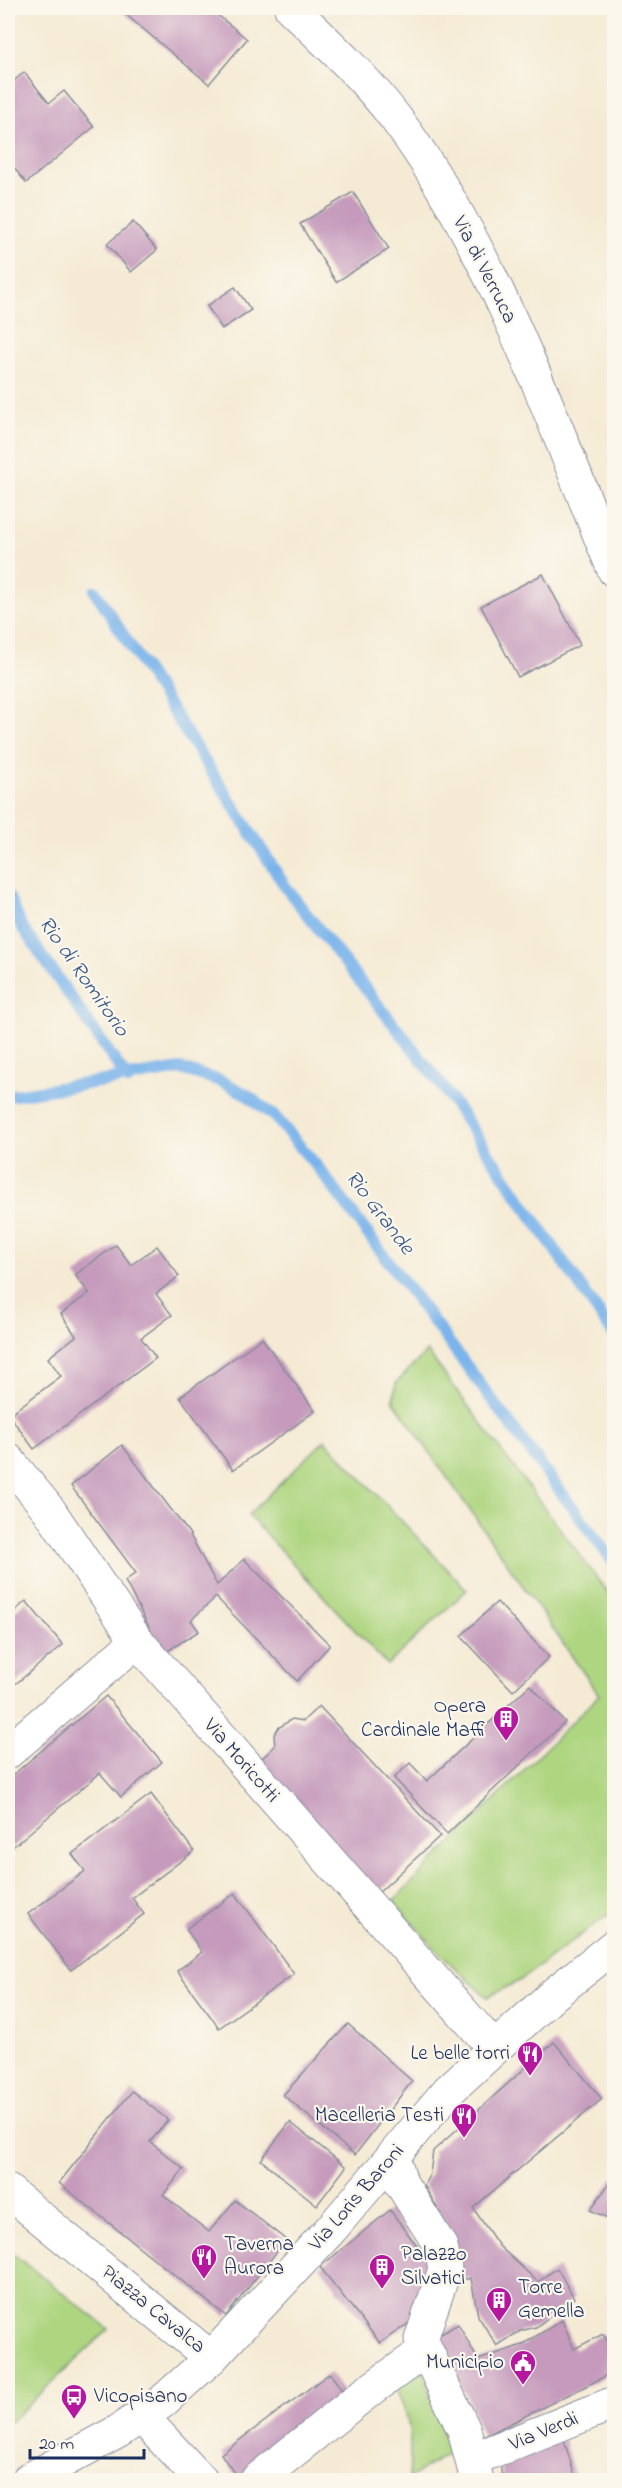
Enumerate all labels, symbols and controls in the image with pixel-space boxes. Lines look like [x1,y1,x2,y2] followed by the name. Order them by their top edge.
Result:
[444,210,524,329] street label: Via di Verruca
[30,910,137,1045] water label: Rio di Romitorio
[337,1164,422,1263] water label: Rio Grande
[361,1692,486,1746] place label: Opera Cardinale Maffi
[491,1704,521,1742] building icon: Opera Cardinale Maffi
[195,1711,286,1810] street label: Via Moricotti
[411,2039,510,2069] place label: Le belle torri
[515,2039,545,2077] restaurant icon: Le belle torri
[315,2101,444,2131] place label: Macelleria Testi
[449,2101,479,2139] restaurant icon: Macelleria Testi
[301,2138,412,2259] street label: Via Loris Baroni
[224,2230,294,2284] place label: Taverna Aurora
[401,2240,467,2294] place label: Palazzo Silvatici
[189,2242,219,2280] restaurant icon: Taverna Aurora
[367,2252,397,2290] building icon: Palazzo Silvatici
[94,2258,212,2362] street label: Piazza Cavalca
[518,2273,585,2327] place label: Torre Gemella
[484,2285,514,2323] building icon: Torre Gemella
[426,2348,504,2378] place label: Municipio
[508,2348,538,2386] public building icon: Municipio
[59,2382,89,2420] bus stop icon: Vicopisano
[93,2382,188,2412] place label: Vicopisano
[504,2404,583,2460] street label: Via Verdi
[30,2422,144,2460] scale bar
[39,2432,74,2458] text: 20 m

